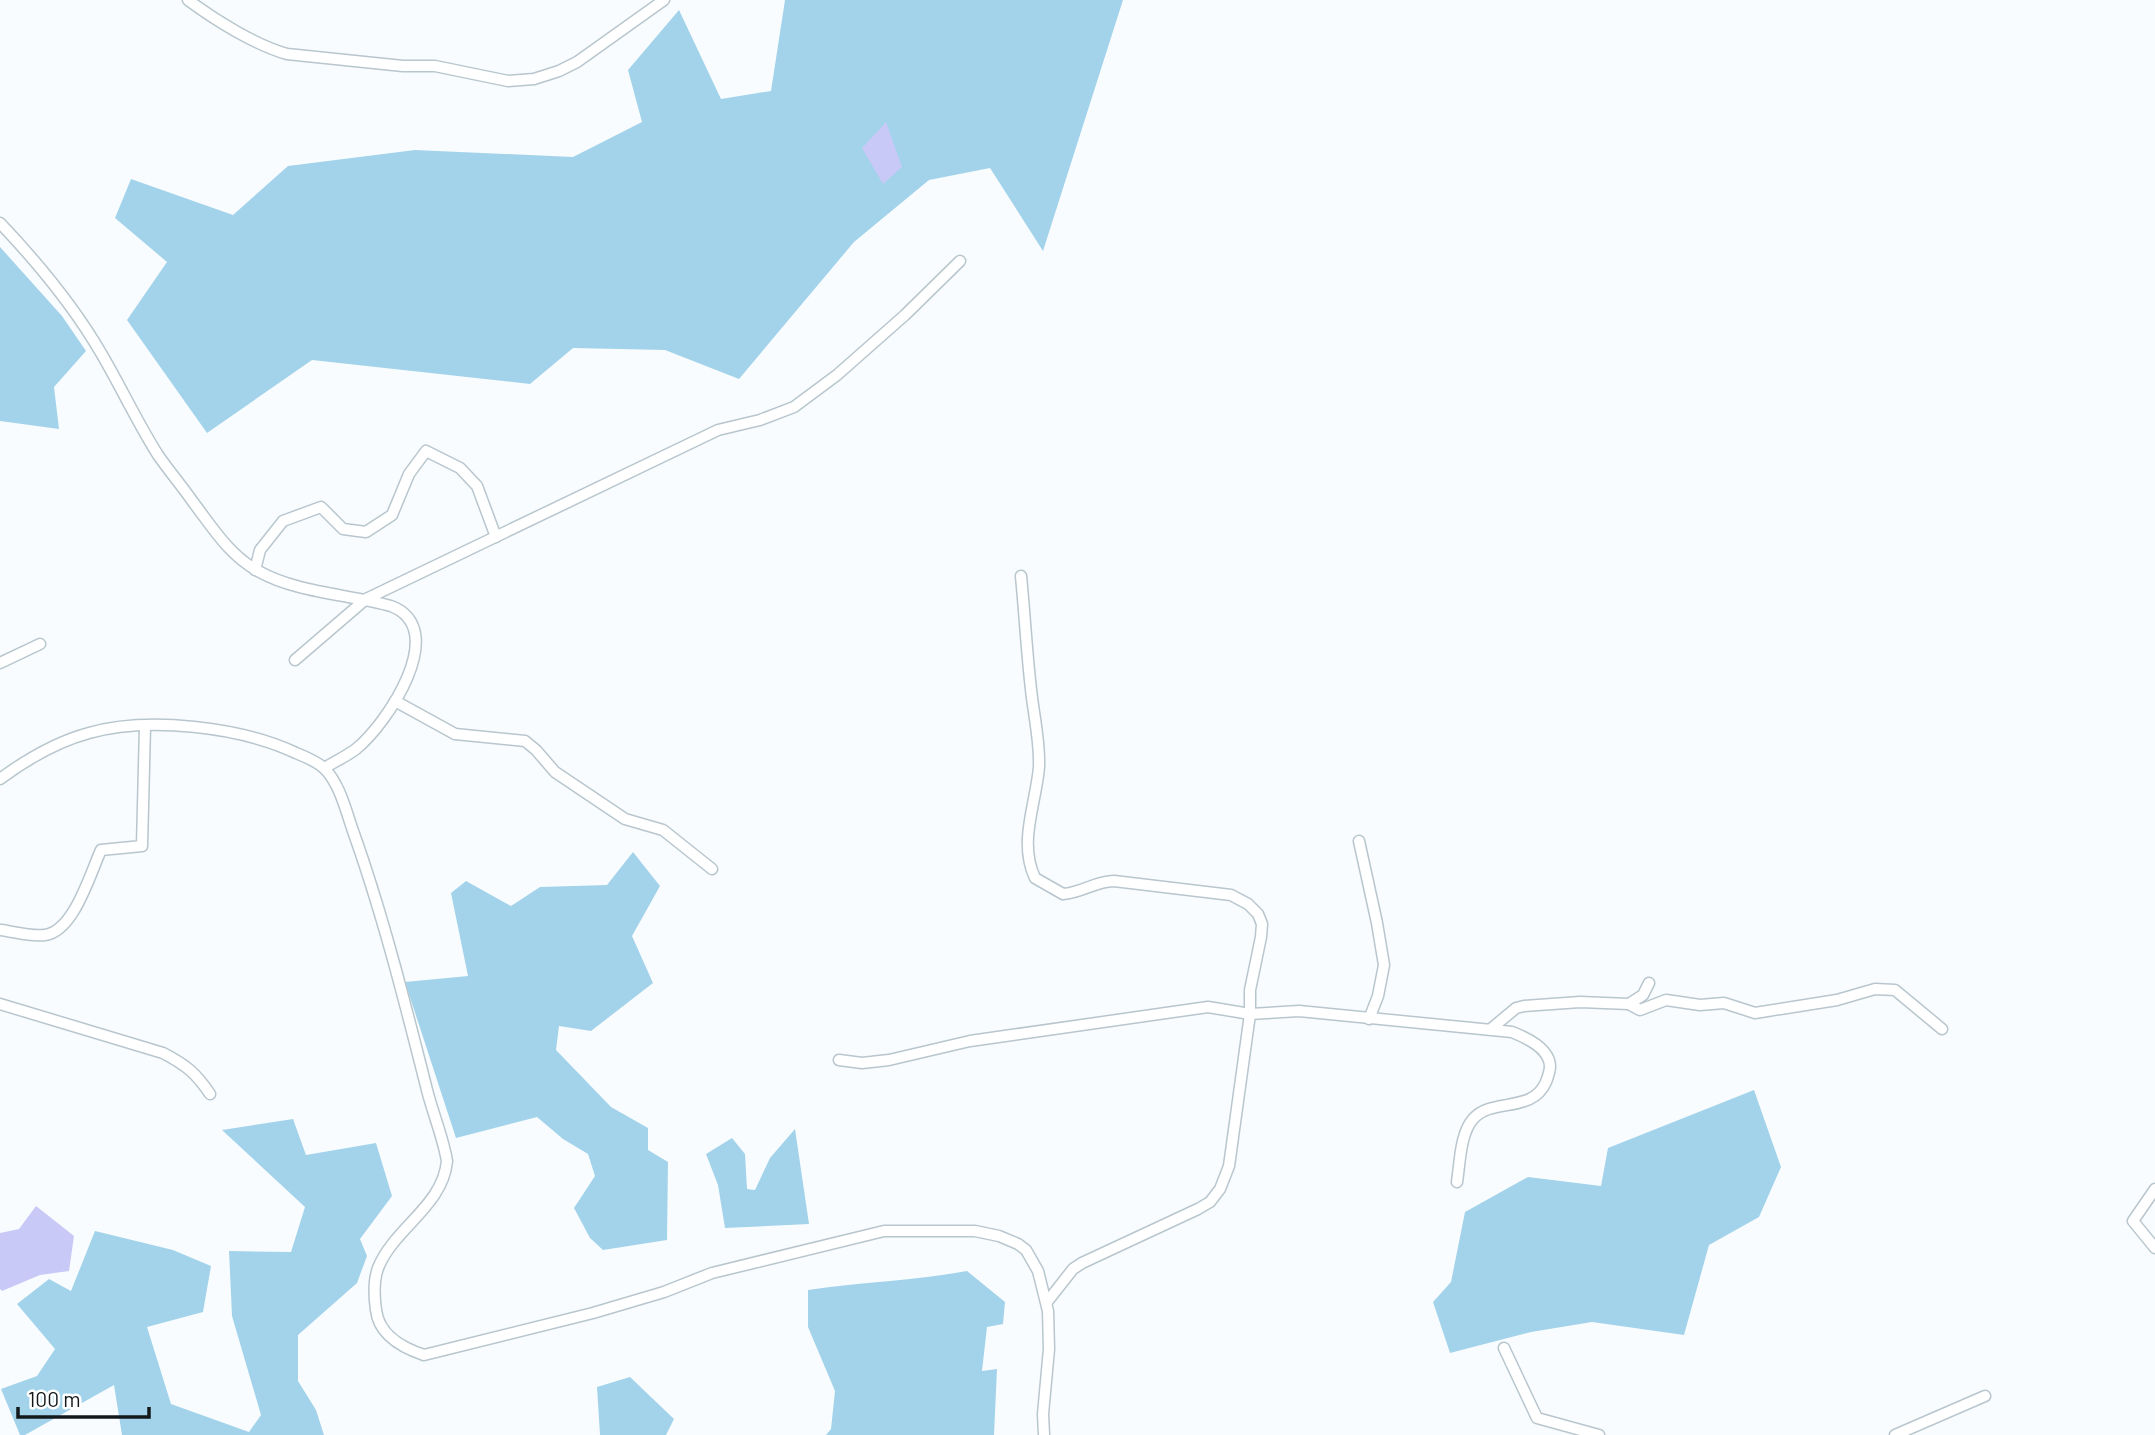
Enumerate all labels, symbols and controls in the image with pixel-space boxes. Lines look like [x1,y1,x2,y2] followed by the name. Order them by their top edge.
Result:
[18,1376,149,1420] scale bar
[28,1386,81,1411] text: 100 m

